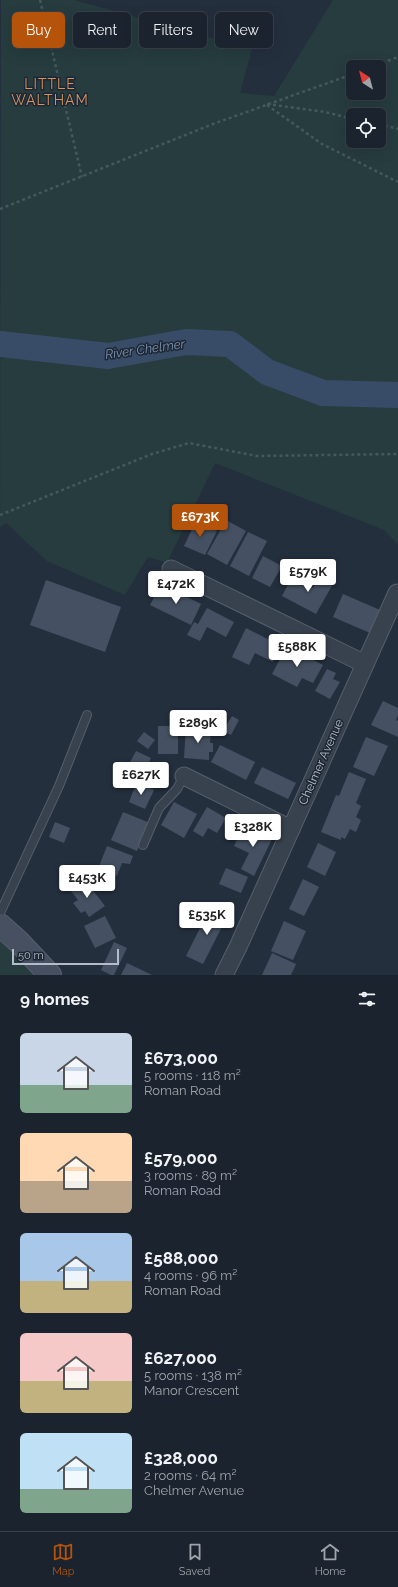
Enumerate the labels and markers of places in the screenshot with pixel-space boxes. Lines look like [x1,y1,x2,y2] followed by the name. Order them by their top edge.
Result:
[172,504,228,538] pin: £673K
[280,559,336,593] pin: £579K
[148,571,204,605] pin: £472K
[269,634,325,668] pin: £588K
[170,710,226,744] pin: £289K
[113,762,169,796] pin: £627K
[225,814,281,848] pin: £328K
[59,865,115,899] pin: £453K
[179,902,235,936] pin: £535K

